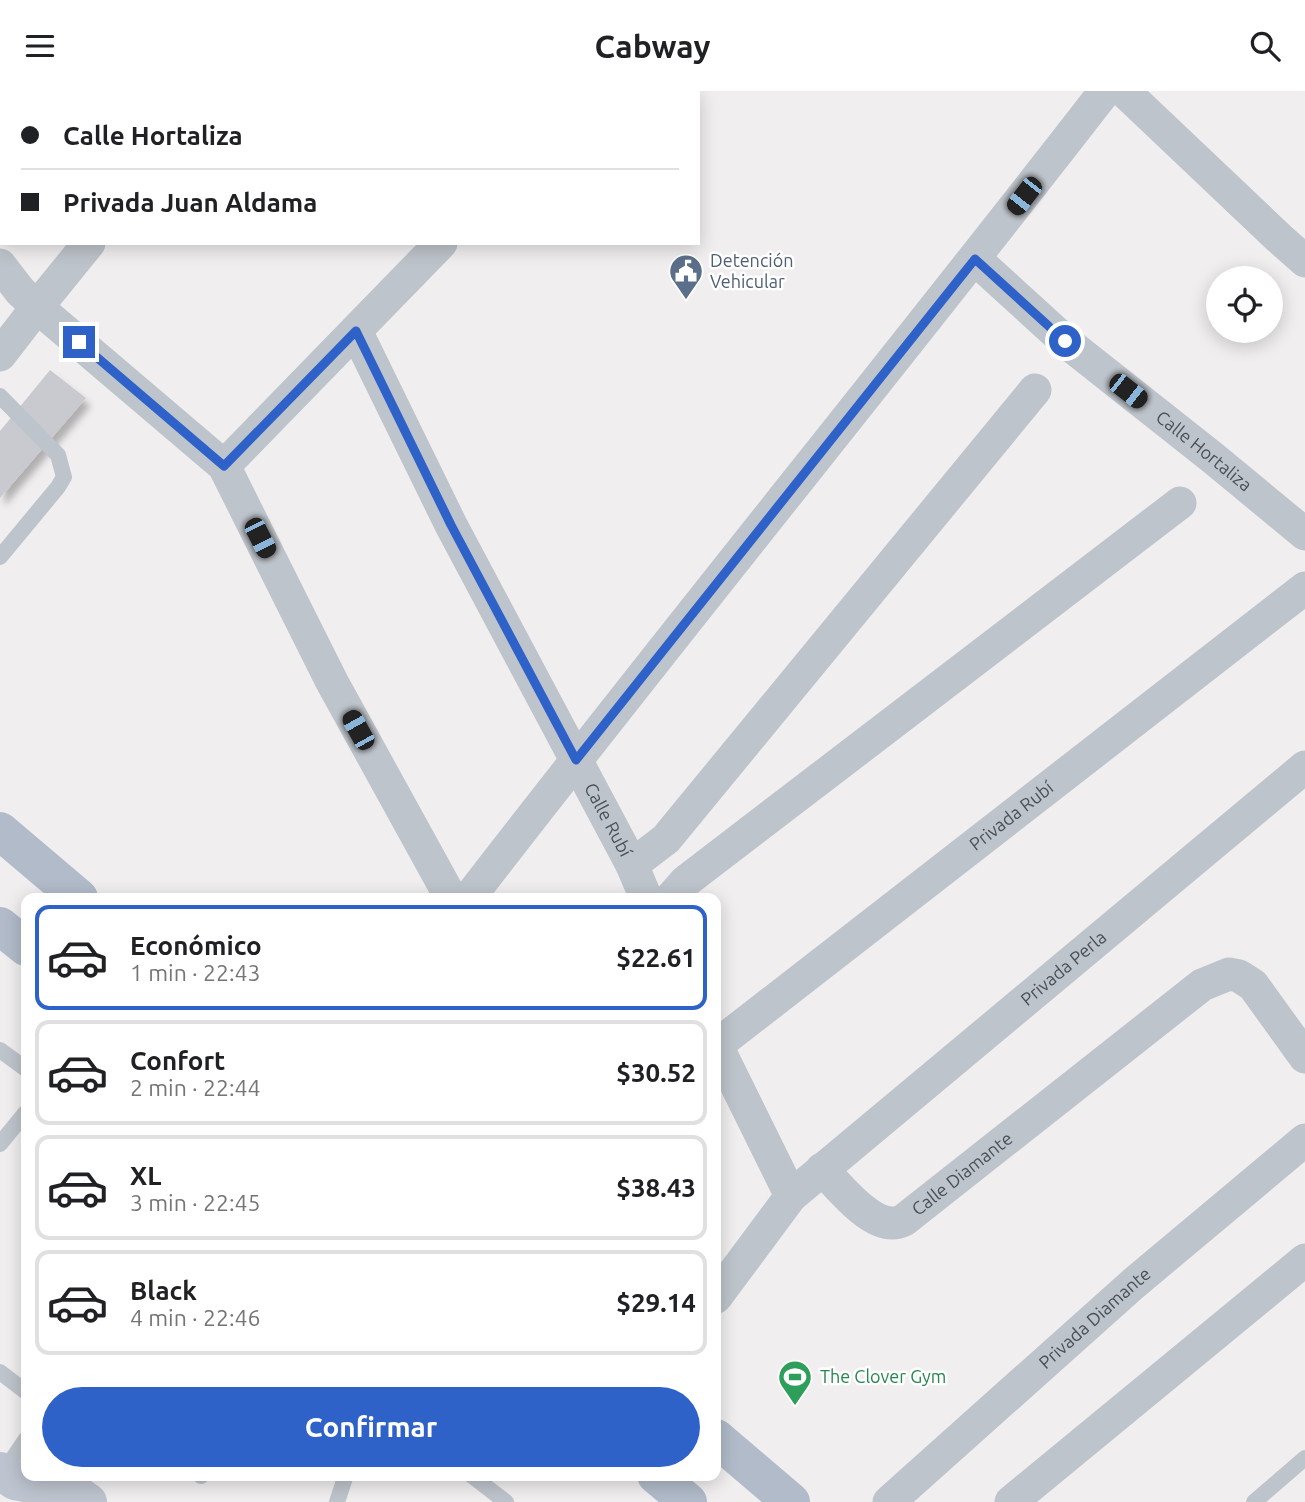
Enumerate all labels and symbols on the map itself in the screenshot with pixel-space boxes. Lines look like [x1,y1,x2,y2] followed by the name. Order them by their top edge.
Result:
[1003,173,1046,219] car
[710,250,793,291] place label: Detención Vehicular
[667,252,705,301] public building icon: Detención Vehicular
[1049,325,1081,357] route start
[63,326,95,358] route end
[1105,370,1152,412] car
[1153,406,1256,495] street label: Calle Hortaliza
[242,515,279,561] car
[339,707,378,753] car
[965,776,1057,854] street label: Privada Rubí
[581,779,637,860] street label: Calle Rubí
[1016,926,1110,1009] street label: Privada Perla
[907,1128,1016,1219] street label: Calle Diamante
[1034,1263,1154,1372] street label: Privada Diamante
[776,1358,814,1407] sports icon: The Clover Gym
[820,1366,946,1386] place label: The Clover Gym

